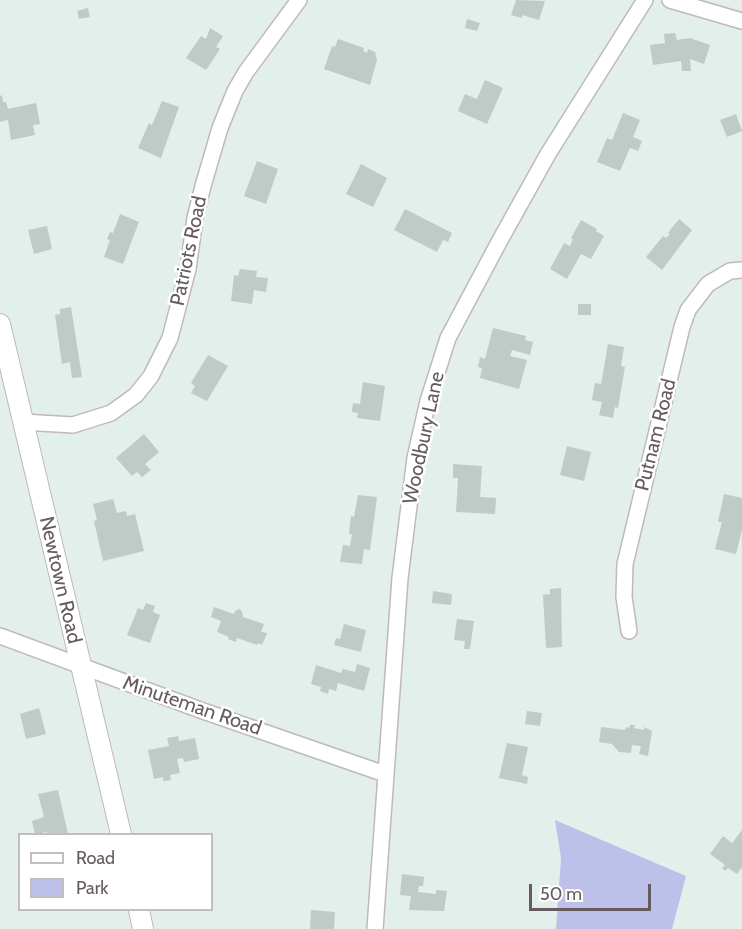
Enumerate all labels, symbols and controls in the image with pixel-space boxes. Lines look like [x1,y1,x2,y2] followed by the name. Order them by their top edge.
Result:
[166,194,212,308] street label: Patriots Road
[398,370,450,506] street label: Woodbury Lane
[630,376,682,494] street label: Putnam Road
[34,514,86,646] street label: Newtown Road
[120,671,264,741] street label: Minuteman Road
[18,833,213,911] legend
[76,847,115,869] text: Road
[532,872,654,910] scale bar
[76,877,108,899] text: Park
[540,883,582,905] text: 50 m

